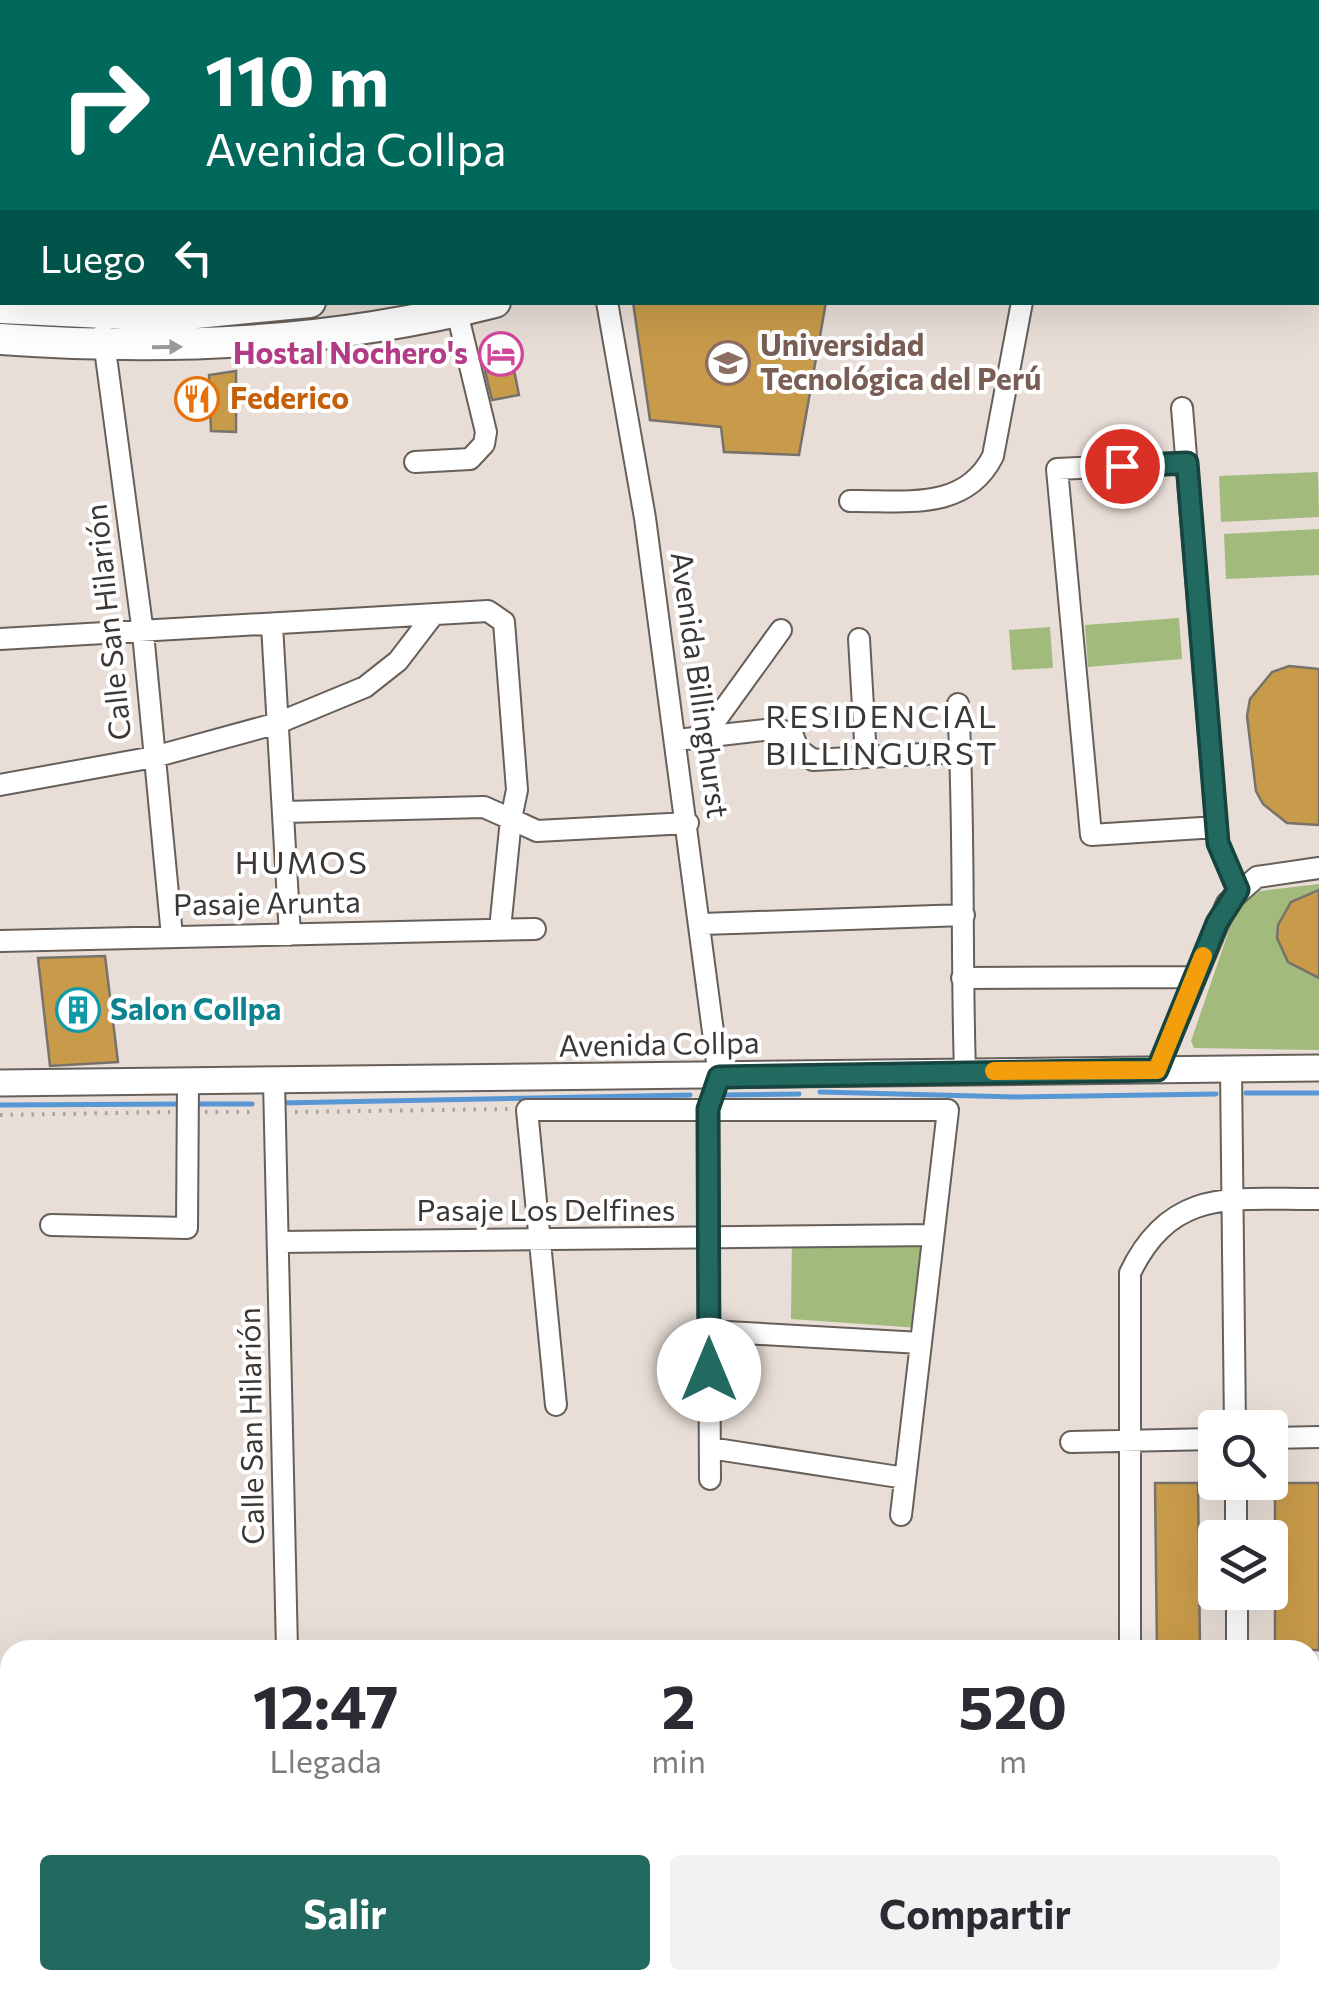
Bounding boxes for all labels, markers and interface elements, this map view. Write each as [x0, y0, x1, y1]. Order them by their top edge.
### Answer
text: 110 m [205, 35, 389, 120]
icon: right [40, 40, 170, 170]
text: Avenida Collpa [205, 120, 507, 175]
icon: left [166, 230, 221, 285]
text: Luego [40, 234, 146, 281]
place label: Universidad Tecnológica del Perú [760, 325, 1041, 396]
hotel icon: Hostal Nochero's [478, 331, 524, 377]
place label: Hostal Nochero's [233, 333, 468, 370]
one-way arrow [152, 339, 184, 355]
school or university icon: Universidad Tecnológica del Perú [705, 340, 751, 386]
restaurant icon: Federico [174, 376, 220, 422]
place label: Federico [230, 378, 349, 415]
pin [1080, 424, 1165, 509]
icon: arrive [1095, 439, 1150, 494]
street label: Calle San Hilarión [76, 502, 137, 742]
street label: Avenida Billinghurst [664, 549, 738, 820]
district label: RESIDENCIAL BILLINGURST [765, 695, 999, 772]
district label: HUMOS [235, 841, 369, 881]
street label: Pasaje Arunta [173, 881, 361, 922]
building icon: Salon Collpa [55, 987, 101, 1033]
place label: Salon Collpa [110, 989, 281, 1026]
street label: Avenida Collpa [558, 1022, 760, 1063]
street label: Pasaje Los Delfines [416, 1190, 676, 1227]
street label: Calle San Hilarión [229, 1307, 270, 1545]
position arrow [657, 1318, 761, 1422]
map controls [1198, 1410, 1288, 1610]
button: search [1198, 1410, 1288, 1500]
button: layers [1198, 1520, 1288, 1610]
text: 12:47 [253, 1668, 399, 1741]
text: 2 [661, 1668, 696, 1741]
text: 520 [959, 1668, 1067, 1741]
text: Llegada [269, 1740, 382, 1780]
text: min [651, 1740, 706, 1780]
text: m [999, 1740, 1027, 1780]
button: Salir [40, 1855, 650, 1970]
button: Compartir [670, 1855, 1280, 1970]

